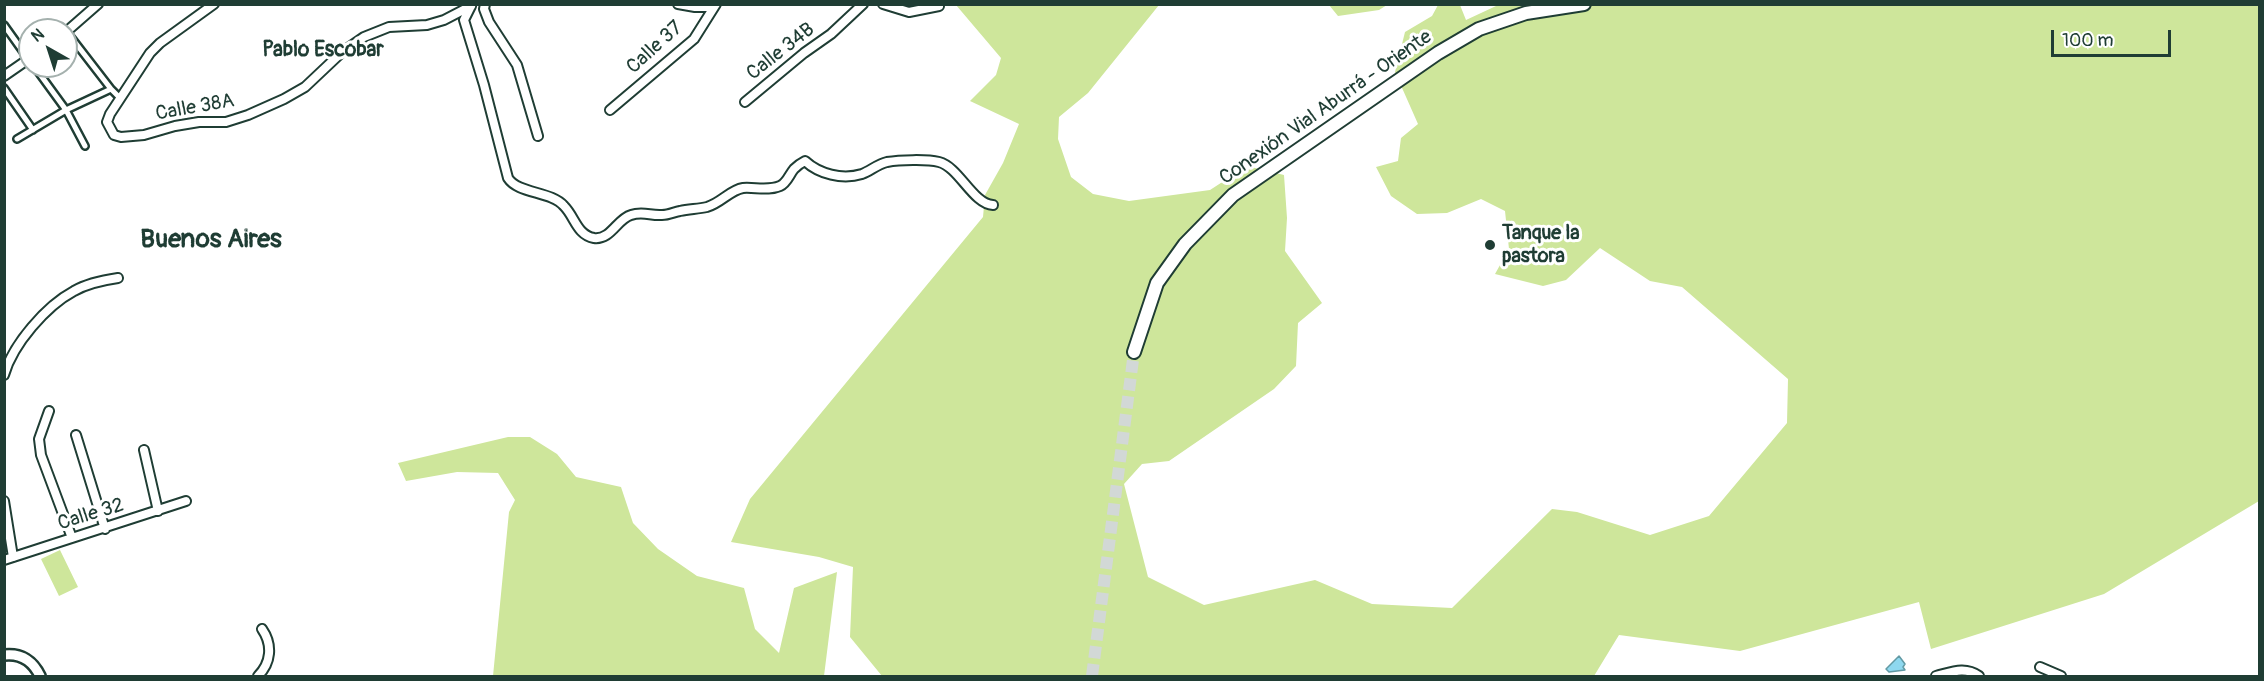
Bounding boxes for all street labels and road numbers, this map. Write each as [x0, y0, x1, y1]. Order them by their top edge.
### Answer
street label: Calle 37 [622, 17, 688, 79]
street label: Calle 34B [742, 18, 820, 86]
street label: Conexión Vial Aburrá - Oriente [1215, 25, 1437, 191]
street label: Calle 38A [154, 89, 236, 127]
street label: Calle 32 [55, 494, 127, 536]

